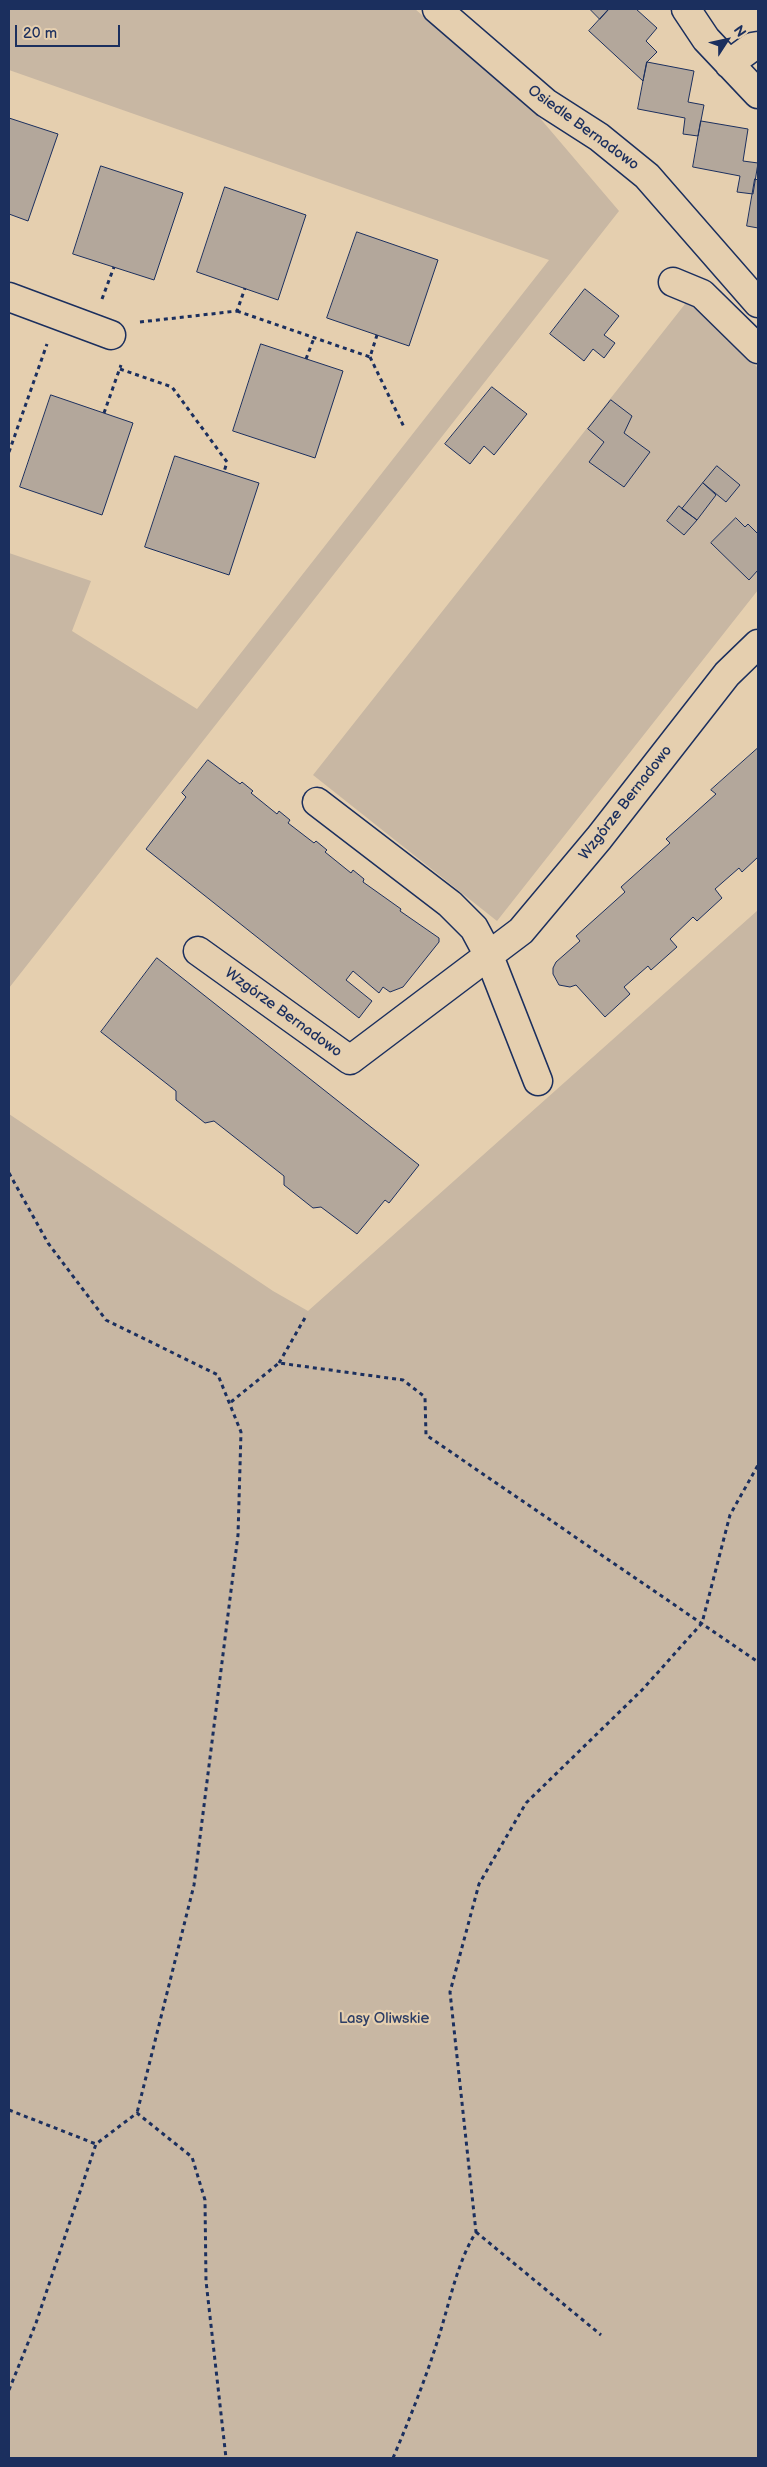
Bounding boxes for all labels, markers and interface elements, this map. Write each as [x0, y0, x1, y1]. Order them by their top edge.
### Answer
scale bar [18, 15, 122, 47]
north arrow [702, 15, 752, 65]
text: N [730, 22, 750, 40]
text: 20 m [23, 24, 57, 43]
street label: Osiedle Bernadowo [524, 82, 642, 174]
street label: Wzgórze Bernadowo [576, 742, 676, 864]
street label: Wzgórze Bernadowo [221, 964, 345, 1062]
park label: Lasy Oliwskie [339, 2010, 429, 2028]

